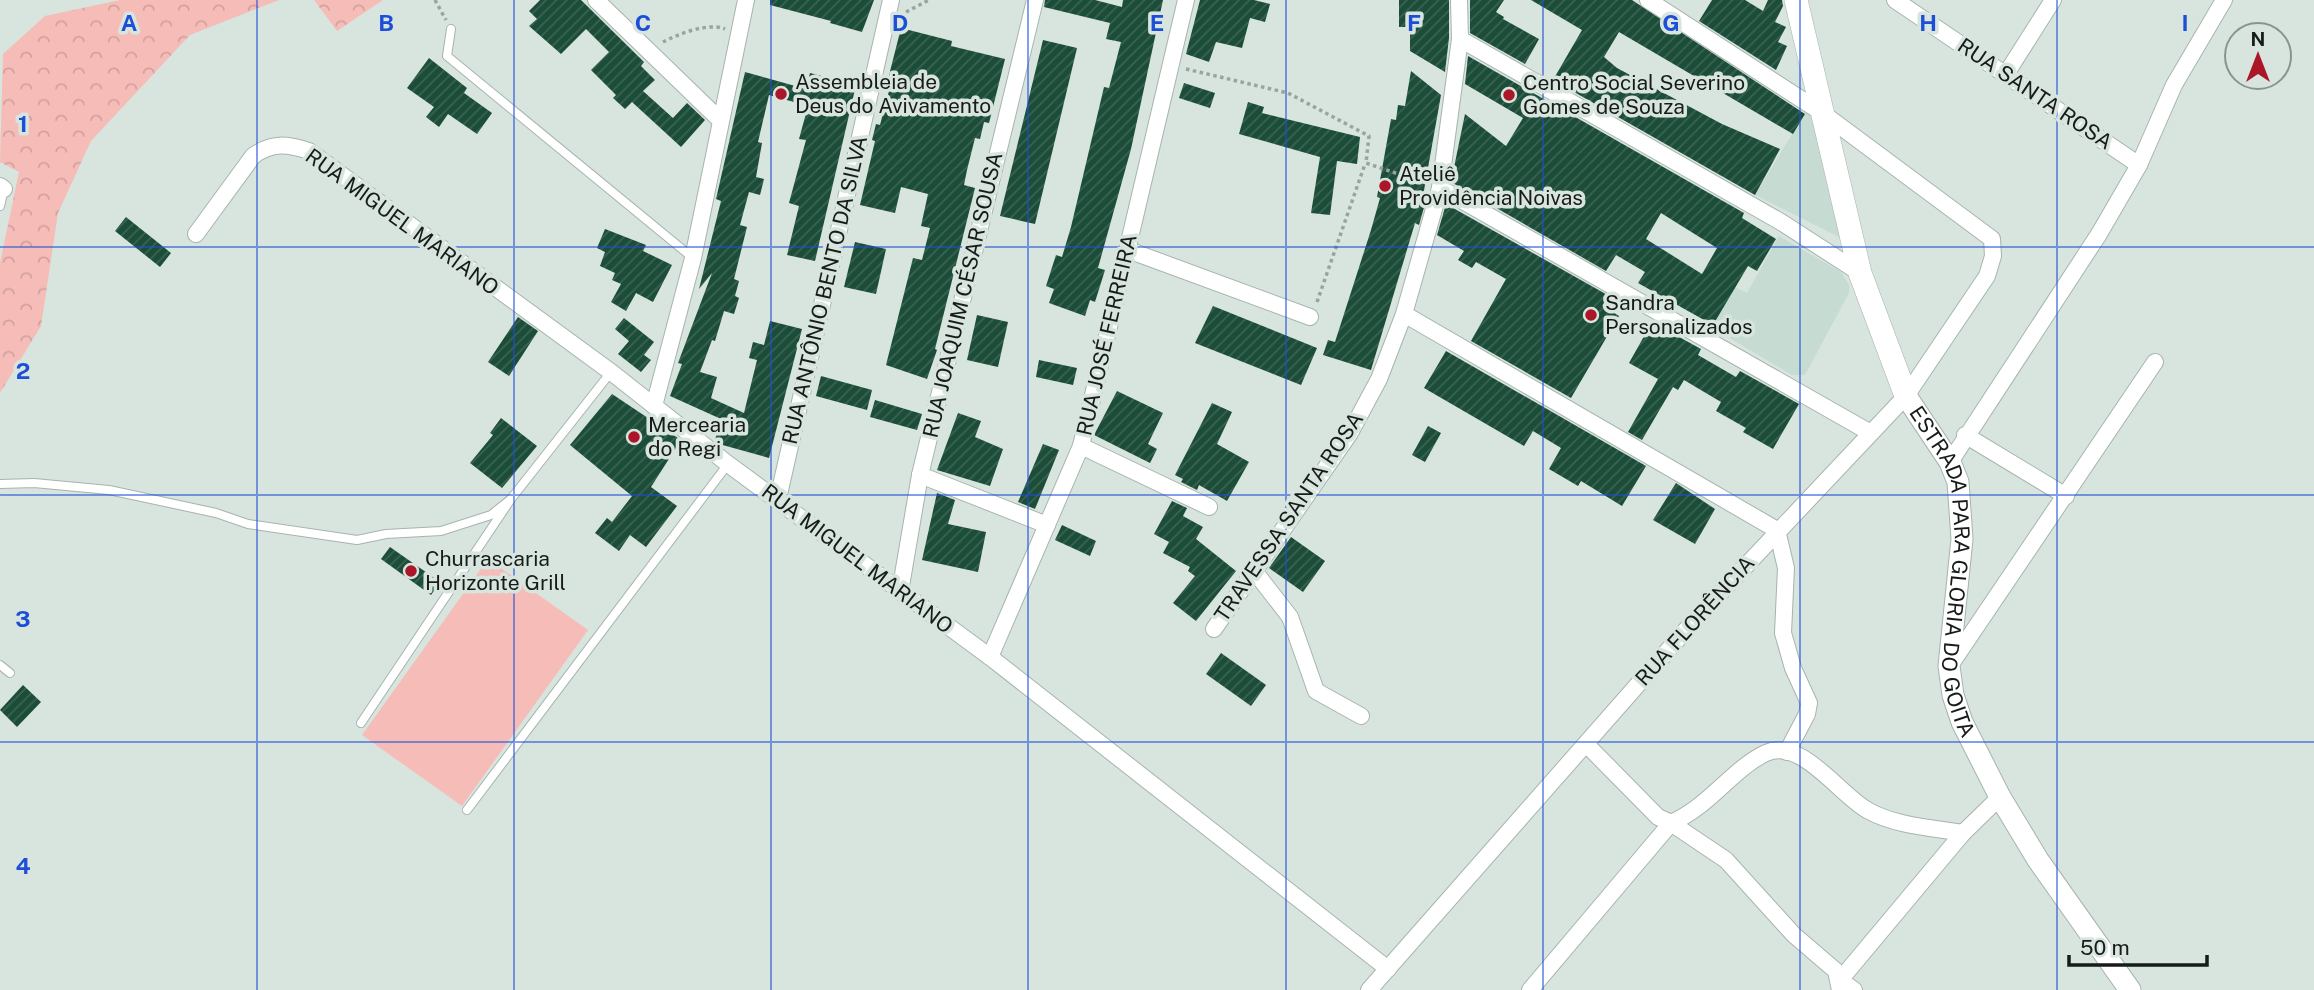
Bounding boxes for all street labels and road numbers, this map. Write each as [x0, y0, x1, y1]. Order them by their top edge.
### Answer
street label: RUA SANTA ROSA [1953, 33, 2117, 155]
street label: RUA ANTÔNIO BENTO DA SILVA [777, 133, 872, 447]
street label: RUA MIGUEL MARIANO [301, 143, 504, 300]
street label: RUA JOAQUIM CÉSAR SOUSA [917, 150, 1008, 440]
street label: RUA JOSÉ FERREIRA [1071, 232, 1142, 438]
street label: ESTRADA PARA GLORIA DO GOITA [1904, 401, 1981, 741]
street label: TRAVESSA SANTA ROSA [1209, 407, 1368, 626]
street label: RUA MIGUEL MARIANO [757, 479, 958, 639]
street label: RUA FLORÊNCIA [1630, 551, 1759, 691]

